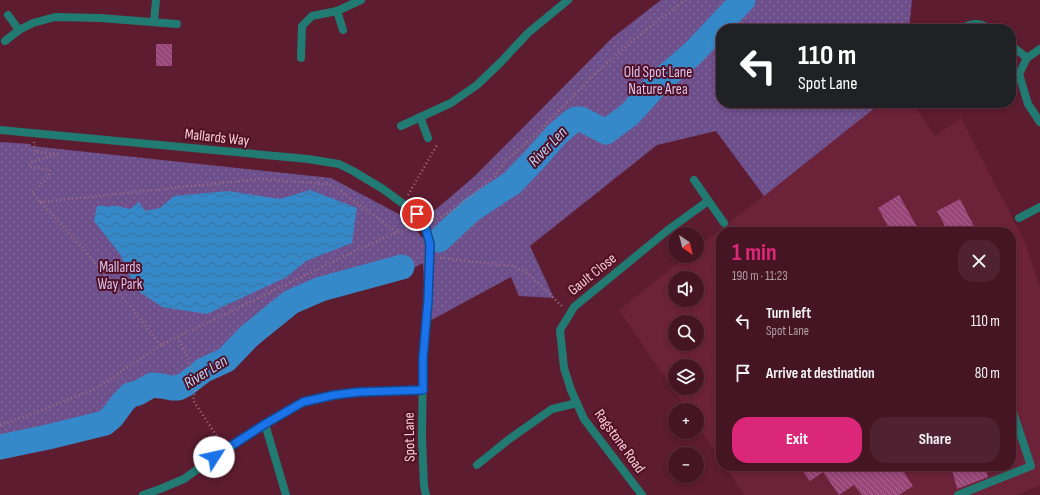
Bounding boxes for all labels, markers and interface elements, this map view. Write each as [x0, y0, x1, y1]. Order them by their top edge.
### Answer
text: 110 m [798, 39, 856, 72]
icon: left [732, 40, 784, 92]
park label: Old Spot Lane Nature Area [624, 63, 692, 99]
text: Spot Lane [798, 73, 858, 94]
water label: River Len [525, 123, 572, 171]
street label: Mallards Way [184, 125, 250, 150]
pin [400, 197, 434, 231]
icon: arrive [406, 203, 428, 225]
north arrow [668, 227, 704, 263]
map controls [668, 227, 704, 483]
text: 1 min [732, 238, 777, 267]
button: close [958, 240, 1000, 282]
street label: Gault Close [564, 249, 620, 300]
park label: Mallards Way Park [97, 258, 143, 294]
text: 190 m · 11:23 [732, 268, 788, 284]
button: sound [668, 271, 704, 307]
text: Turn left [766, 304, 811, 323]
icon: left [732, 310, 754, 332]
text: 110 m [971, 312, 1000, 331]
button: search [668, 315, 704, 351]
text: Spot Lane [766, 323, 809, 339]
water label: River Len [180, 351, 231, 393]
button: layers [668, 359, 704, 395]
icon: arrive [732, 362, 754, 384]
text: Arrive at destination [766, 364, 875, 383]
text: 80 m [975, 364, 1000, 383]
button: + [668, 403, 704, 439]
street label: Ragstone Road [590, 406, 649, 477]
street label: Spot Lane [400, 412, 419, 462]
button: Exit [732, 417, 862, 463]
button: Share [870, 417, 1000, 463]
position arrow [193, 436, 235, 478]
button: − [668, 447, 704, 483]

